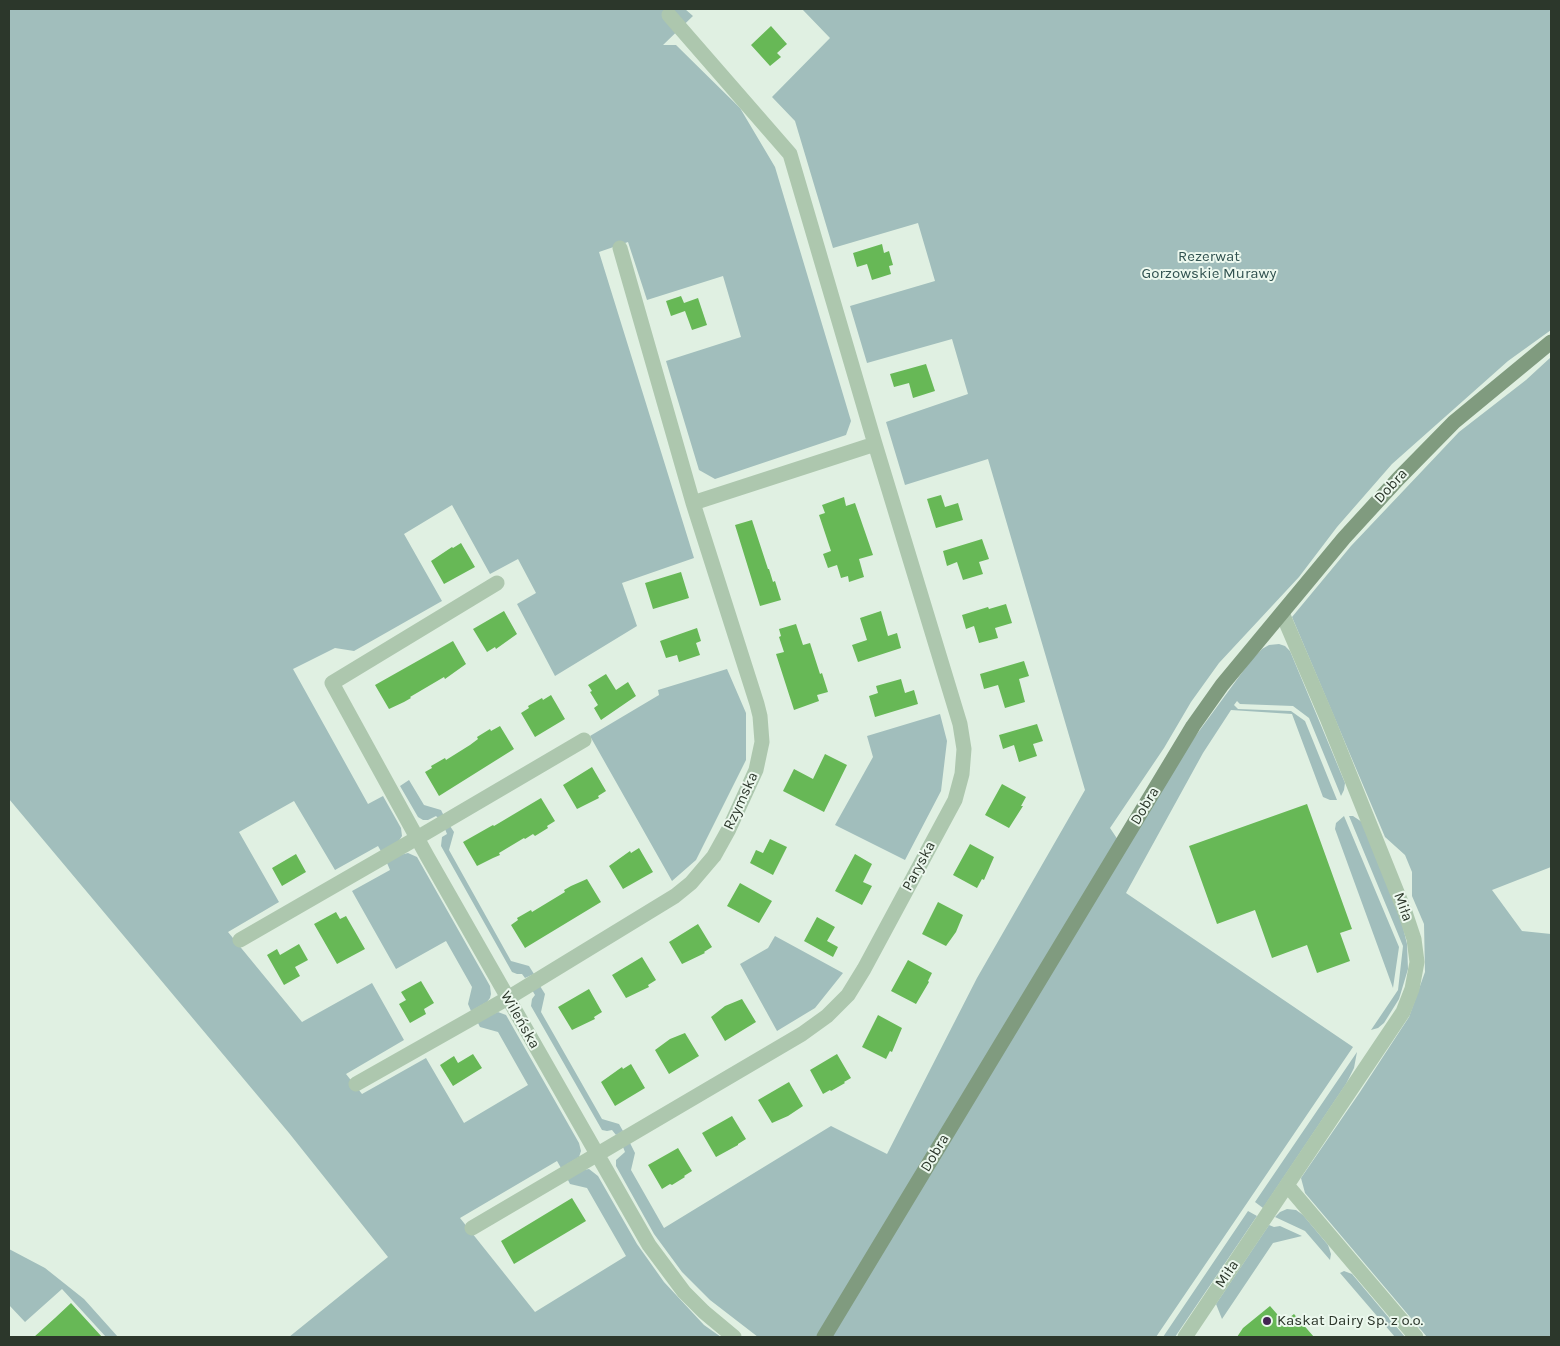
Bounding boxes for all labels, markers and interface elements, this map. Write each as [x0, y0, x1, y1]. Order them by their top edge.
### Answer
park label: Rezerwat Gorzowskie Murawy [1142, 248, 1276, 283]
street label: Dobra [1371, 465, 1411, 507]
street label: Rzymska [720, 769, 762, 833]
street label: Dobra [1127, 784, 1163, 828]
street label: Paryska [898, 838, 940, 894]
street label: Miła [1389, 890, 1417, 924]
street label: Wileńska [496, 988, 544, 1052]
street label: Dobra [917, 1131, 953, 1175]
street label: Miła [1211, 1257, 1243, 1291]
place label: Kaskat Dairy Sp. z o.o. [1277, 1312, 1423, 1330]
marker: Kaskat Dairy Sp. z o.o. [1261, 1315, 1273, 1327]

